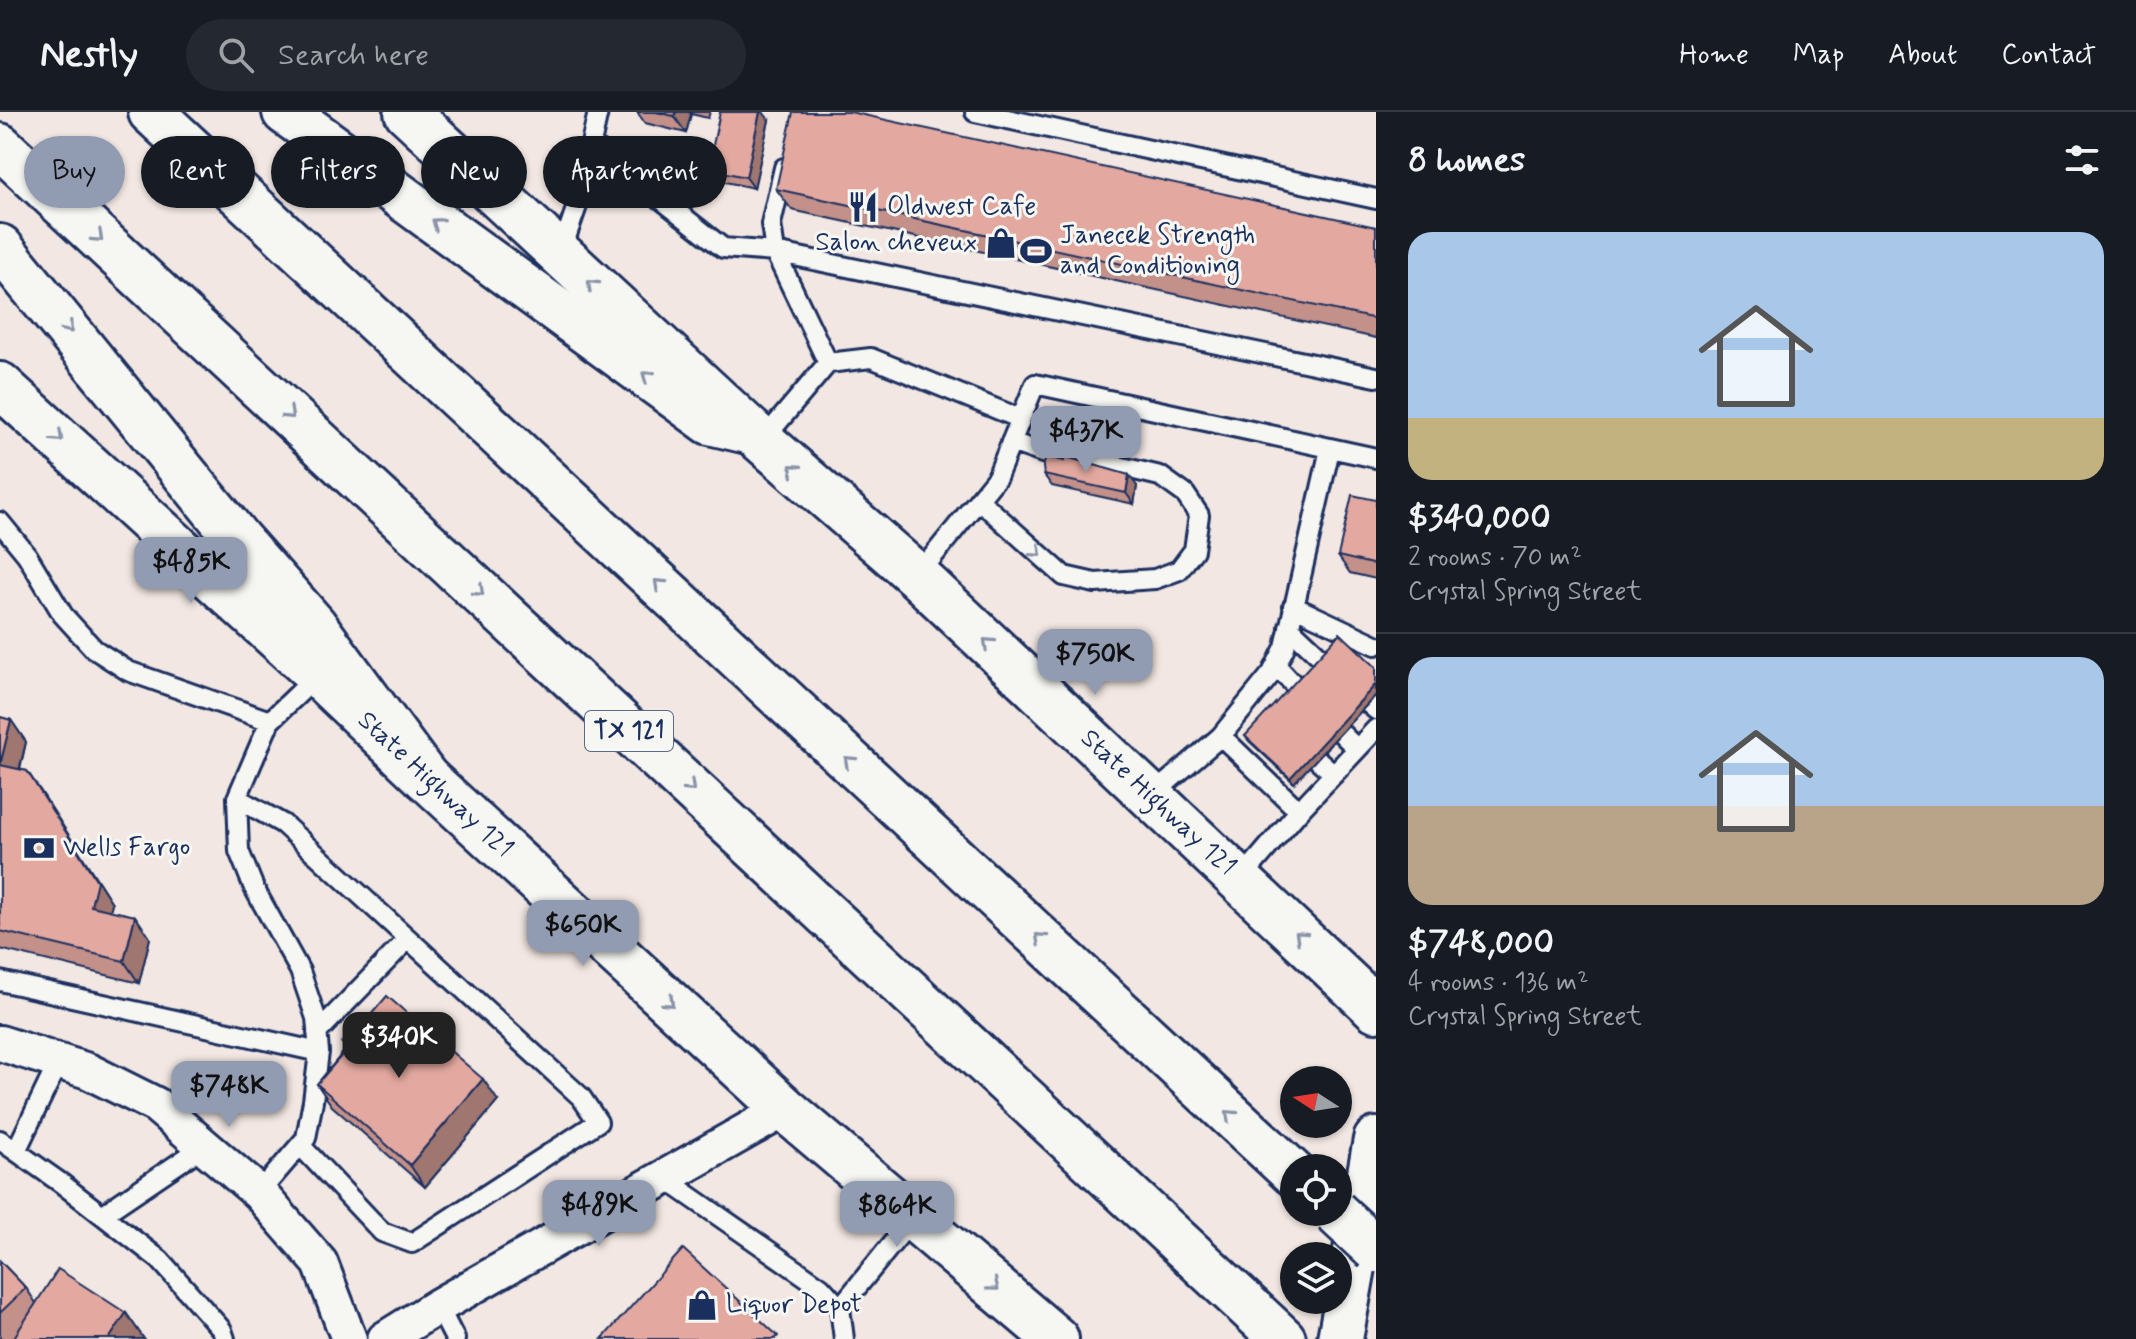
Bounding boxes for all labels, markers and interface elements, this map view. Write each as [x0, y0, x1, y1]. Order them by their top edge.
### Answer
search box [186, 19, 746, 91]
text: Nestly [40, 31, 138, 80]
icon: search [214, 33, 258, 77]
text: Search here [278, 36, 429, 75]
text: Home [1679, 37, 1749, 74]
text: Map [1793, 37, 1844, 74]
text: About [1888, 37, 1957, 74]
text: Contact [2001, 37, 2096, 74]
chip: Buy [24, 136, 125, 208]
chip: Rent [141, 136, 255, 208]
chip: Filters [271, 136, 405, 208]
chip: New [421, 136, 527, 208]
chip: Apartment [543, 136, 727, 208]
text: 8 homes [1408, 138, 1525, 183]
icon: filters [2060, 138, 2104, 182]
restaurant icon: Oldwest Cafe [846, 190, 880, 224]
place label: Oldwest Cafe [887, 190, 1036, 224]
one-way arrow [432, 218, 446, 233]
place label: Janecek Strength and Conditioning [1060, 219, 1255, 285]
place label: Salon cheveux [815, 226, 977, 260]
shop icon: Salon cheveux [984, 226, 1018, 260]
one-way arrow [89, 228, 103, 243]
sports icon: Janecek Strength and Conditioning [1019, 234, 1053, 268]
one-way arrow [587, 279, 601, 294]
icon: home [1684, 284, 1828, 428]
one-way arrow [58, 319, 73, 333]
one-way arrow [642, 372, 656, 386]
one-way arrow [279, 405, 294, 419]
pin: $437K [1030, 406, 1142, 474]
text: $437K [1049, 415, 1123, 449]
one-way arrow [48, 428, 63, 442]
one-way arrow [789, 464, 804, 479]
text: $340,000 [1408, 496, 1551, 541]
pin: $485K [135, 537, 247, 605]
text: 2 rooms · 70 m² [1408, 541, 1582, 575]
one-way arrow [1028, 543, 1042, 557]
text: $485K [152, 546, 230, 580]
text: Crystal Spring Street [1408, 575, 1642, 609]
one-way arrow [654, 578, 668, 593]
one-way arrow [470, 582, 484, 597]
pin: $750K [1039, 629, 1151, 697]
one-way arrow [983, 637, 997, 652]
text: $750K [1056, 638, 1134, 672]
street label: State Highway 121 [348, 704, 520, 868]
icon: home [1684, 709, 1828, 853]
road number: TX 121 [585, 711, 673, 751]
street label: State Highway 121 [1071, 722, 1243, 886]
one-way arrow [844, 756, 859, 770]
one-way arrow [681, 778, 695, 793]
bank icon: Wells Fargo [22, 831, 56, 865]
place label: Wells Fargo [63, 831, 190, 865]
pin: $650K [527, 900, 639, 968]
text: $650K [545, 909, 621, 943]
text: $748,000 [1408, 921, 1554, 966]
one-way arrow [1294, 931, 1309, 945]
one-way arrow [1034, 933, 1049, 947]
text: 4 rooms · 136 m² [1408, 966, 1588, 1000]
one-way arrow [660, 992, 674, 1007]
text: Crystal Spring Street [1408, 1000, 1642, 1034]
pin: $340K [343, 1012, 455, 1080]
text: $340K [361, 1021, 437, 1055]
pin: $748K [173, 1061, 285, 1129]
north arrow [1280, 1066, 1352, 1138]
map controls [1280, 1066, 1352, 1314]
text: $748K [189, 1070, 269, 1104]
one-way arrow [1225, 1109, 1239, 1124]
button: locate [1280, 1154, 1352, 1226]
pin: $489K [543, 1180, 655, 1248]
pin: $864K [841, 1181, 953, 1249]
text: $489K [561, 1189, 637, 1223]
text: $864K [858, 1190, 936, 1224]
button: layers [1280, 1242, 1352, 1314]
one-way arrow [984, 1276, 999, 1291]
shop icon: Liquor Depot [685, 1288, 719, 1322]
place label: Liquor Depot [726, 1288, 862, 1322]

